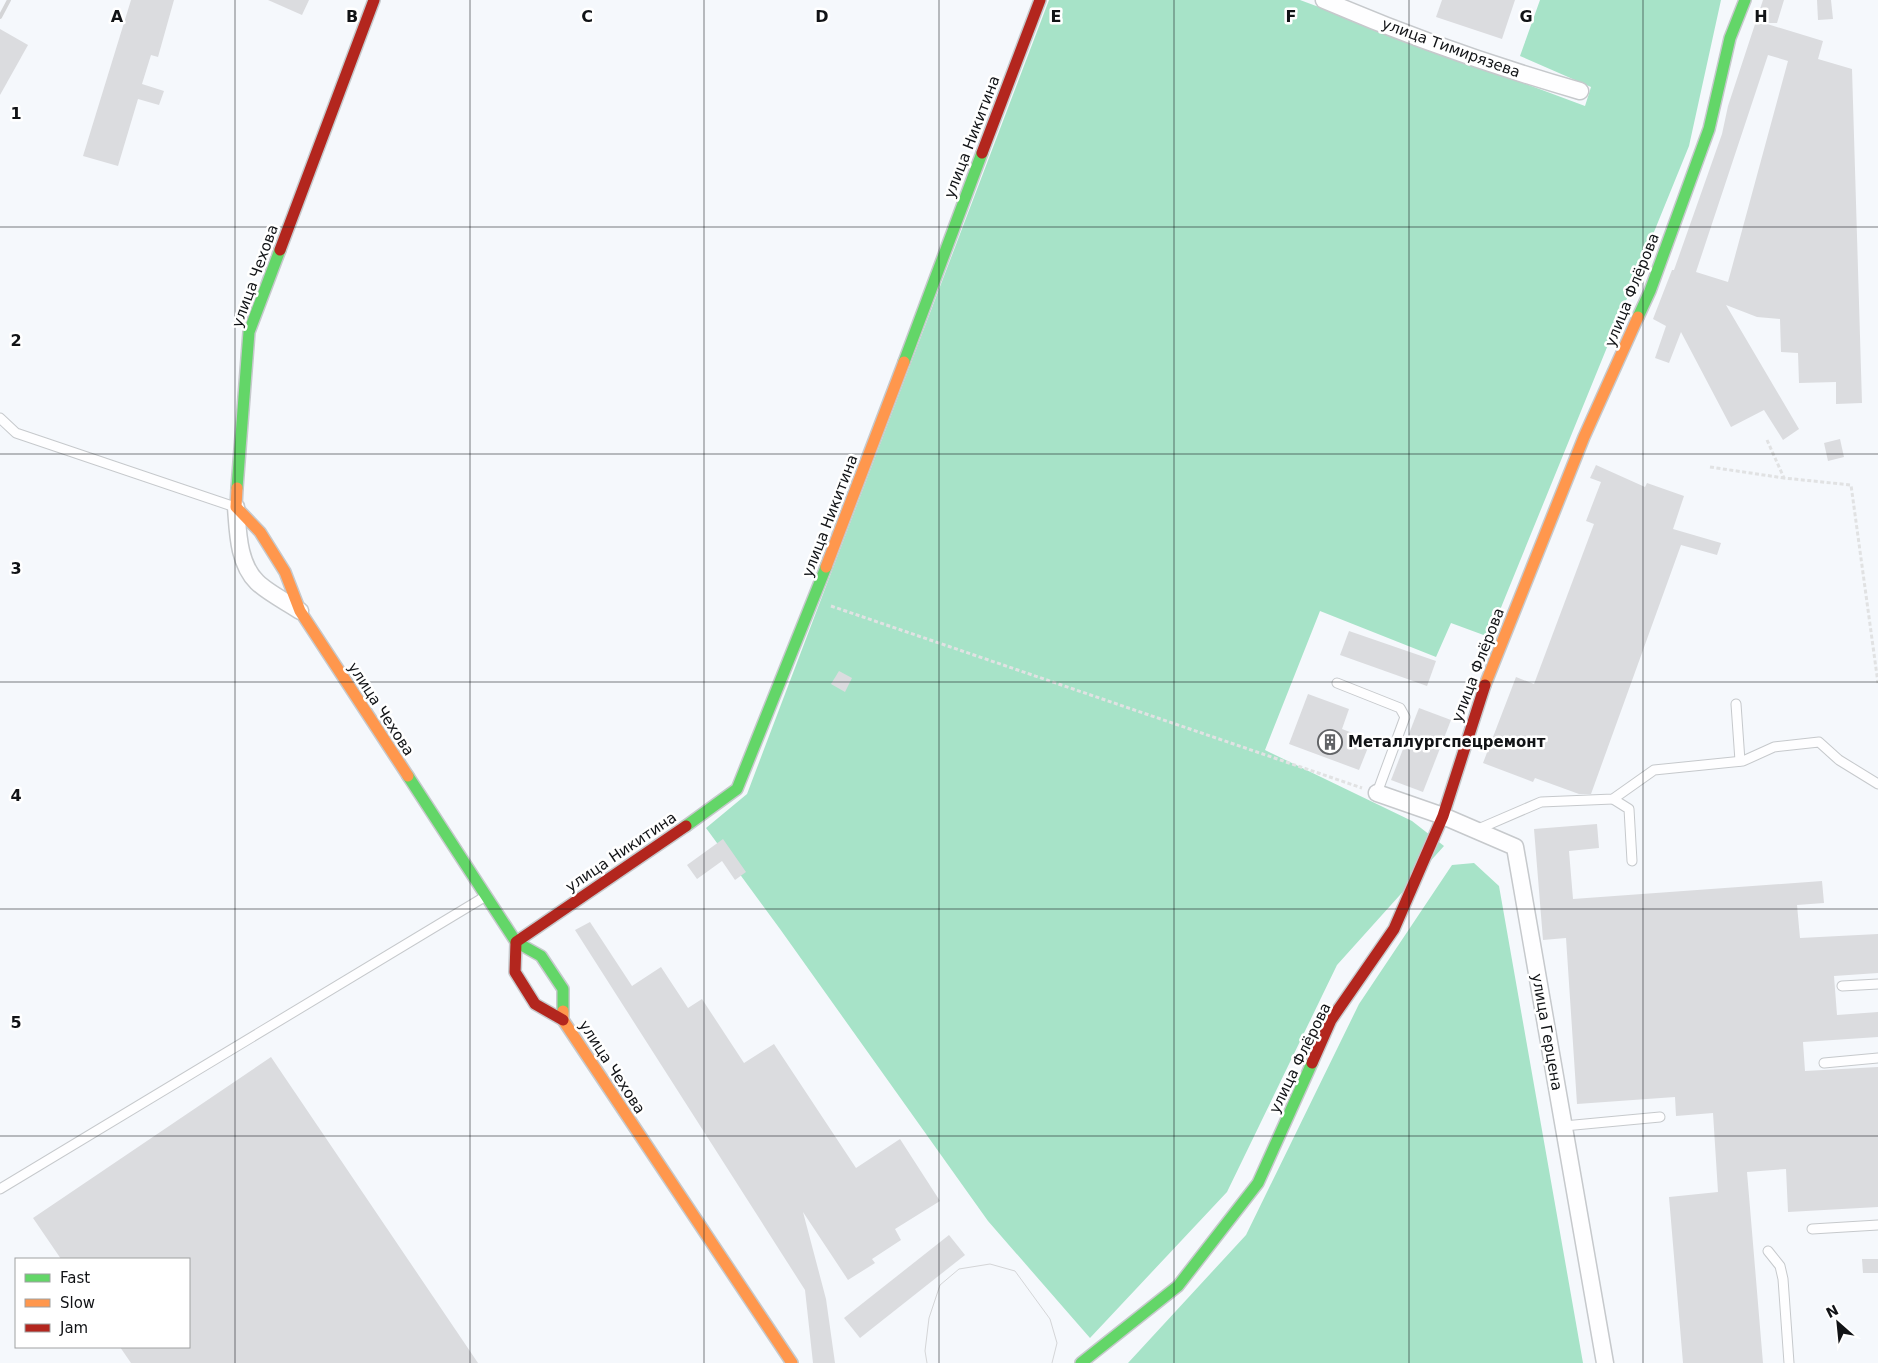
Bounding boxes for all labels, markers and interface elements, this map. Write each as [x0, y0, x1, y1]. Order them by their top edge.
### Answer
text: A [111, 7, 124, 26]
text: B [346, 7, 358, 26]
text: C [581, 7, 593, 26]
text: D [815, 7, 829, 26]
text: E [1051, 7, 1061, 26]
text: F [1286, 7, 1296, 26]
text: G [1519, 7, 1533, 26]
text: H [1754, 7, 1768, 26]
street label: улица Тимирязева [1379, 15, 1523, 81]
street label: улица Никитина [940, 73, 1004, 201]
text: 1 [10, 104, 22, 123]
street label: улица Чехова [228, 222, 282, 330]
street label: улица Флёрова [1601, 231, 1663, 349]
text: 2 [10, 331, 22, 350]
street label: улица Никитина [798, 452, 862, 580]
text: 3 [10, 559, 22, 578]
street label: улица Флёрова [1448, 605, 1508, 725]
street label: улица Чехова [344, 659, 418, 759]
building icon: Металлургспецремонт [1317, 729, 1343, 755]
place label: Металлургспецремонт [1348, 733, 1546, 751]
text: 4 [10, 786, 22, 805]
street label: улица Никитина [562, 808, 680, 896]
street label: улица Герцена [1528, 972, 1566, 1092]
street label: улица Флёрова [1265, 1000, 1335, 1116]
text: 5 [10, 1013, 22, 1032]
street label: улица Чехова [575, 1017, 649, 1117]
legend [15, 1258, 190, 1348]
text: Fast [60, 1269, 90, 1287]
text: Slow [60, 1294, 95, 1312]
north arrow [1813, 1298, 1863, 1348]
text: N [1823, 1302, 1841, 1321]
text: Jam [59, 1319, 88, 1337]

